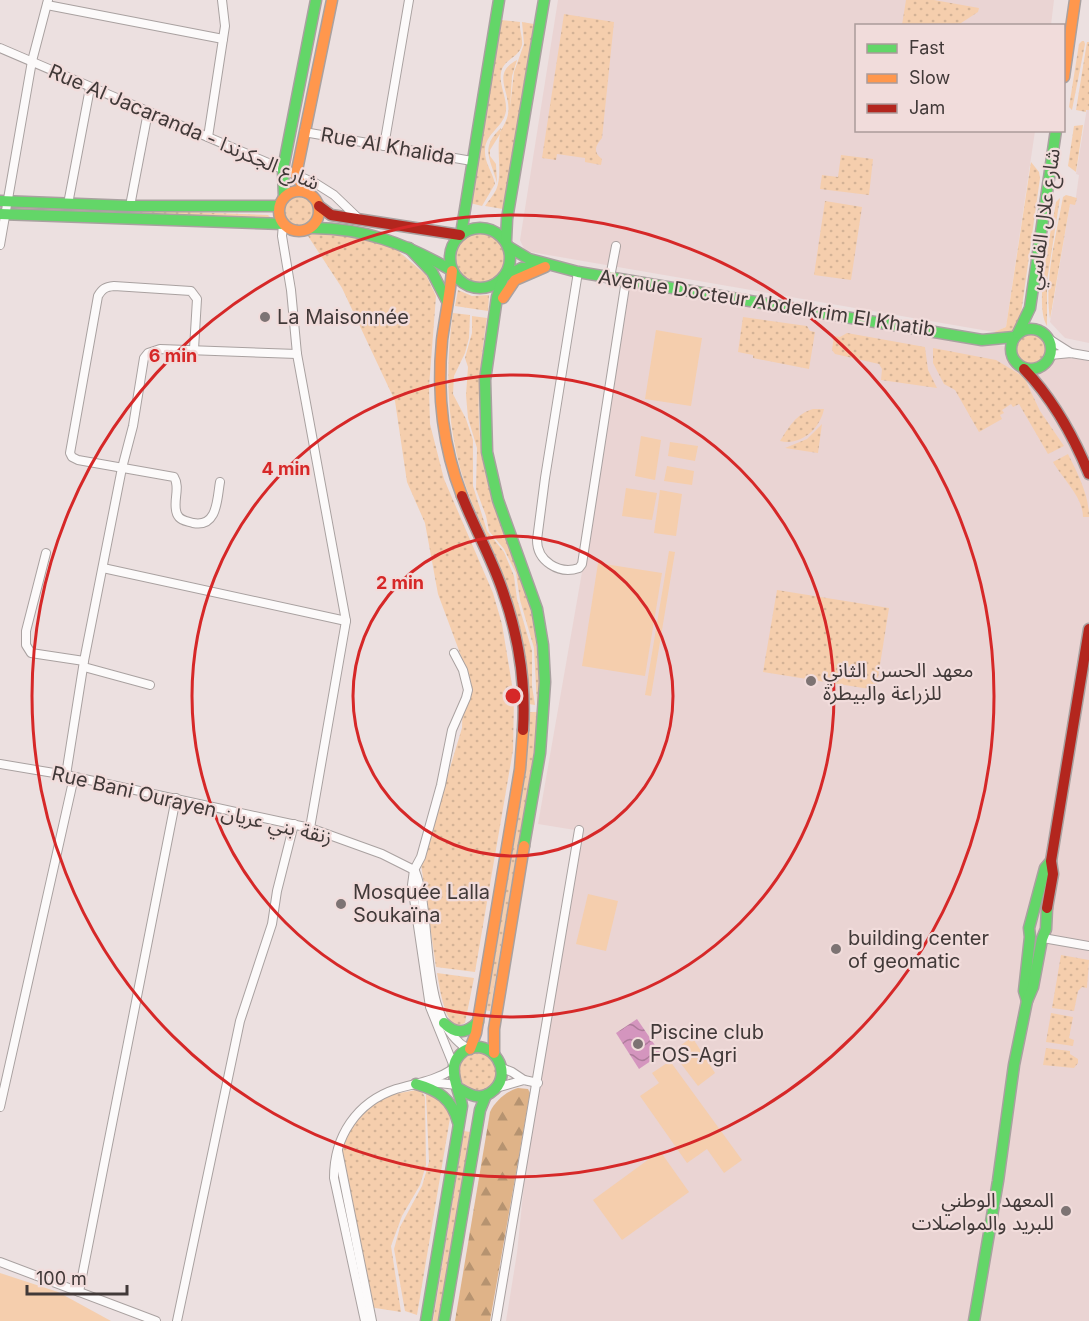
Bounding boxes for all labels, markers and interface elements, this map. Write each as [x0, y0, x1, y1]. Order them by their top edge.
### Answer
legend [855, 24, 1065, 132]
text: Fast [909, 37, 945, 58]
street label: Rue Al Jacaranda - شارع الجكرندا [44, 59, 323, 198]
text: Slow [909, 67, 950, 88]
text: Jam [909, 97, 945, 118]
street label: Rue Al Khalida [319, 122, 457, 170]
street label: شارع علال الفاسي [1021, 147, 1068, 292]
street label: Avenue Docteur Abdelkrim El Khatib [597, 264, 937, 342]
place label: La Maisonnée [277, 305, 409, 329]
marker: La Maisonnée [258, 310, 272, 324]
text: 6 min [149, 345, 197, 366]
text: 4 min [262, 458, 310, 479]
text: 2 min [376, 572, 424, 593]
place label: معهد الحسن الثاني للزراعة والبيطرة [823, 658, 974, 705]
marker: معهد الحسن الثاني للزراعة والبيطرة [804, 674, 818, 688]
centre of rings [503, 686, 523, 706]
street label: Rue Bani Ourayen زنقة بني عريان [49, 761, 335, 853]
place label: Mosquée Lalla Soukaïna [353, 880, 490, 927]
marker: Mosquée Lalla Soukaïna [334, 897, 348, 911]
place label: building center of geomatic [848, 926, 989, 973]
marker: building center of geomatic [829, 942, 843, 956]
place label: Piscine club FOS-Agri [650, 1020, 764, 1067]
marker: Piscine club FOS-Agri [631, 1037, 645, 1051]
place label: المعهد الوطني للبريد والمواصلات [912, 1188, 1054, 1235]
marker: المعهد الوطني للبريد والمواصلات [1059, 1204, 1073, 1218]
scale bar [27, 1258, 128, 1296]
text: 100 m [36, 1268, 87, 1289]

